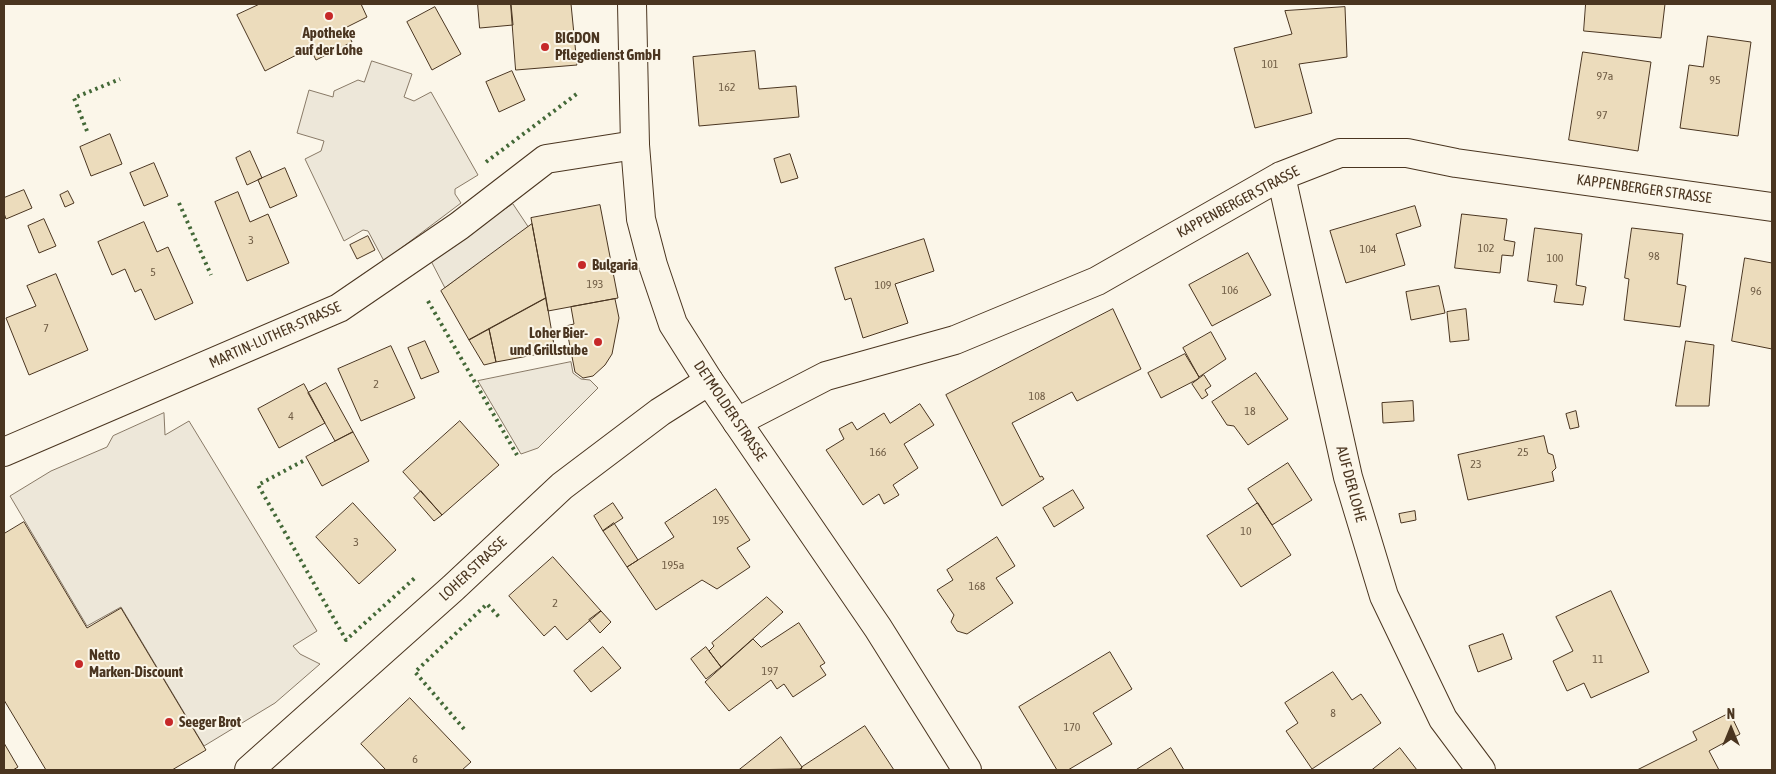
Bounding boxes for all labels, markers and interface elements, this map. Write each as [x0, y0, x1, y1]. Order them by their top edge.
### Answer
marker: Apotheke auf der Lohe [323, 10, 335, 22]
place label: Apotheke auf der Lohe [295, 24, 363, 59]
place label: BIGDON Pflegedienst GmbH [555, 29, 661, 64]
marker: BIGDON Pflegedienst GmbH [539, 41, 551, 53]
house number: 101 [1262, 57, 1278, 71]
house number: 97a [1597, 69, 1613, 83]
house number: 95 [1709, 73, 1721, 87]
house number: 162 [719, 80, 735, 94]
house number: 97 [1596, 108, 1608, 122]
street label: KAPPENBERGER STRASSE [1174, 162, 1302, 242]
street label: KAPPENBERGER STRASSE [1575, 171, 1713, 207]
house number: 3 [248, 233, 254, 247]
house number: 102 [1478, 241, 1494, 255]
house number: 104 [1360, 242, 1376, 256]
house number: 98 [1648, 249, 1660, 263]
house number: 100 [1547, 251, 1563, 265]
place label: Bulgaria [592, 256, 638, 274]
marker: Bulgaria [576, 259, 588, 271]
house number: 5 [150, 265, 156, 279]
house number: 193 [587, 277, 603, 291]
house number: 109 [875, 278, 891, 292]
house number: 106 [1222, 283, 1238, 297]
house number: 96 [1750, 284, 1762, 298]
street label: MARTIN-LUTHER-STRASSE [206, 298, 344, 372]
house number: 7 [43, 321, 49, 335]
place label: Loher Bier- und Grillstube [510, 324, 588, 359]
marker: Loher Bier- und Grillstube [592, 336, 604, 348]
street label: DETMOLDER STRASSE [690, 357, 770, 465]
house number: 2 [373, 377, 379, 391]
house number: 108 [1029, 389, 1045, 403]
house number: 18 [1244, 404, 1256, 418]
house number: 4 [288, 409, 294, 423]
street label: AUF DER LOHE [1332, 444, 1370, 524]
house number: 166 [870, 445, 886, 459]
house number: 25 [1517, 445, 1529, 459]
house number: 23 [1470, 457, 1482, 471]
house number: 195 [713, 513, 729, 527]
house number: 10 [1240, 524, 1252, 538]
street label: LOHER STRASSE [436, 533, 510, 605]
house number: 3 [353, 535, 359, 549]
house number: 195a [662, 558, 684, 572]
house number: 168 [969, 579, 985, 593]
house number: 2 [552, 596, 558, 610]
place label: Netto Marken-Discount [89, 646, 183, 681]
house number: 11 [1592, 652, 1604, 666]
marker: Netto Marken-Discount [73, 658, 85, 670]
house number: 197 [762, 664, 778, 678]
north arrow [1706, 704, 1756, 754]
house number: 8 [1330, 706, 1336, 720]
text: N [1727, 706, 1735, 722]
place label: Seeger Brot [179, 713, 241, 731]
marker: Seeger Brot [163, 716, 175, 728]
house number: 170 [1064, 720, 1080, 734]
house number: 6 [412, 752, 418, 766]

